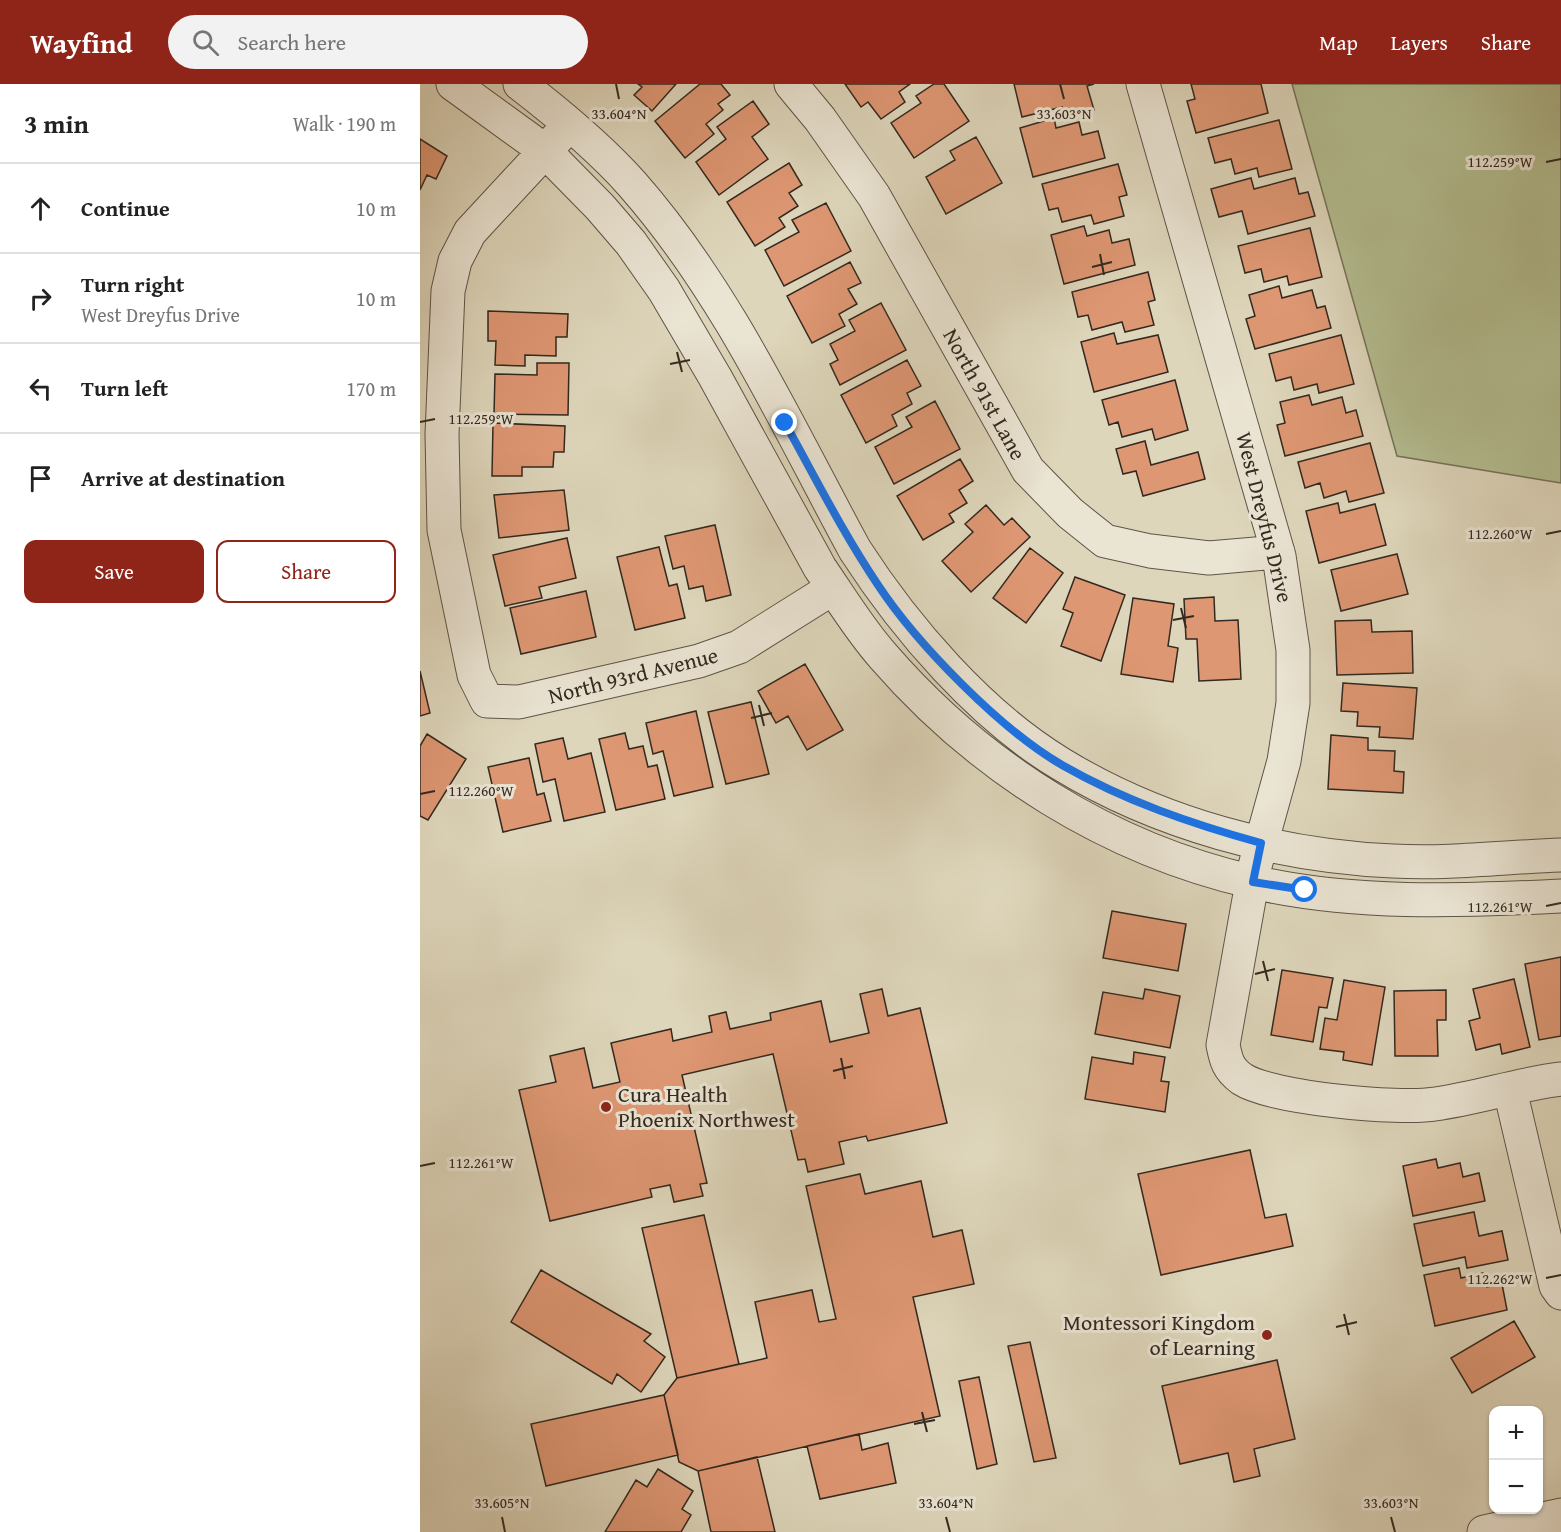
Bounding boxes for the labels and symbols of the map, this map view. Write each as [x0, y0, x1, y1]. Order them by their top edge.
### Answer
text: 33.604°N [592, 103, 647, 124]
text: 33.603°N [1037, 103, 1092, 124]
text: 112.259°W [1467, 151, 1533, 172]
street label: North 91st Lane [936, 322, 1034, 466]
text: 112.259°W [448, 408, 514, 429]
route end [771, 409, 797, 435]
street label: West Dreyfus Drive [1228, 428, 1302, 606]
text: 112.260°W [1467, 523, 1533, 544]
street label: North 93rd Avenue [545, 638, 721, 712]
text: 112.260°W [448, 780, 514, 801]
route start [1291, 876, 1317, 902]
text: 112.261°W [1467, 896, 1533, 917]
place label: Cura Health Phoenix Northwest [618, 1078, 795, 1135]
marker: Cura Health Phoenix Northwest [599, 1100, 613, 1114]
text: 112.261°W [448, 1152, 514, 1173]
text: 112.262°W [1467, 1268, 1533, 1289]
place label: Montessori Kingdom of Learning [1063, 1306, 1255, 1363]
marker: Montessori Kingdom of Learning [1260, 1328, 1274, 1342]
text: 33.605°N [475, 1492, 530, 1513]
text: 33.604°N [919, 1492, 974, 1513]
text: 33.603°N [1364, 1492, 1419, 1513]

